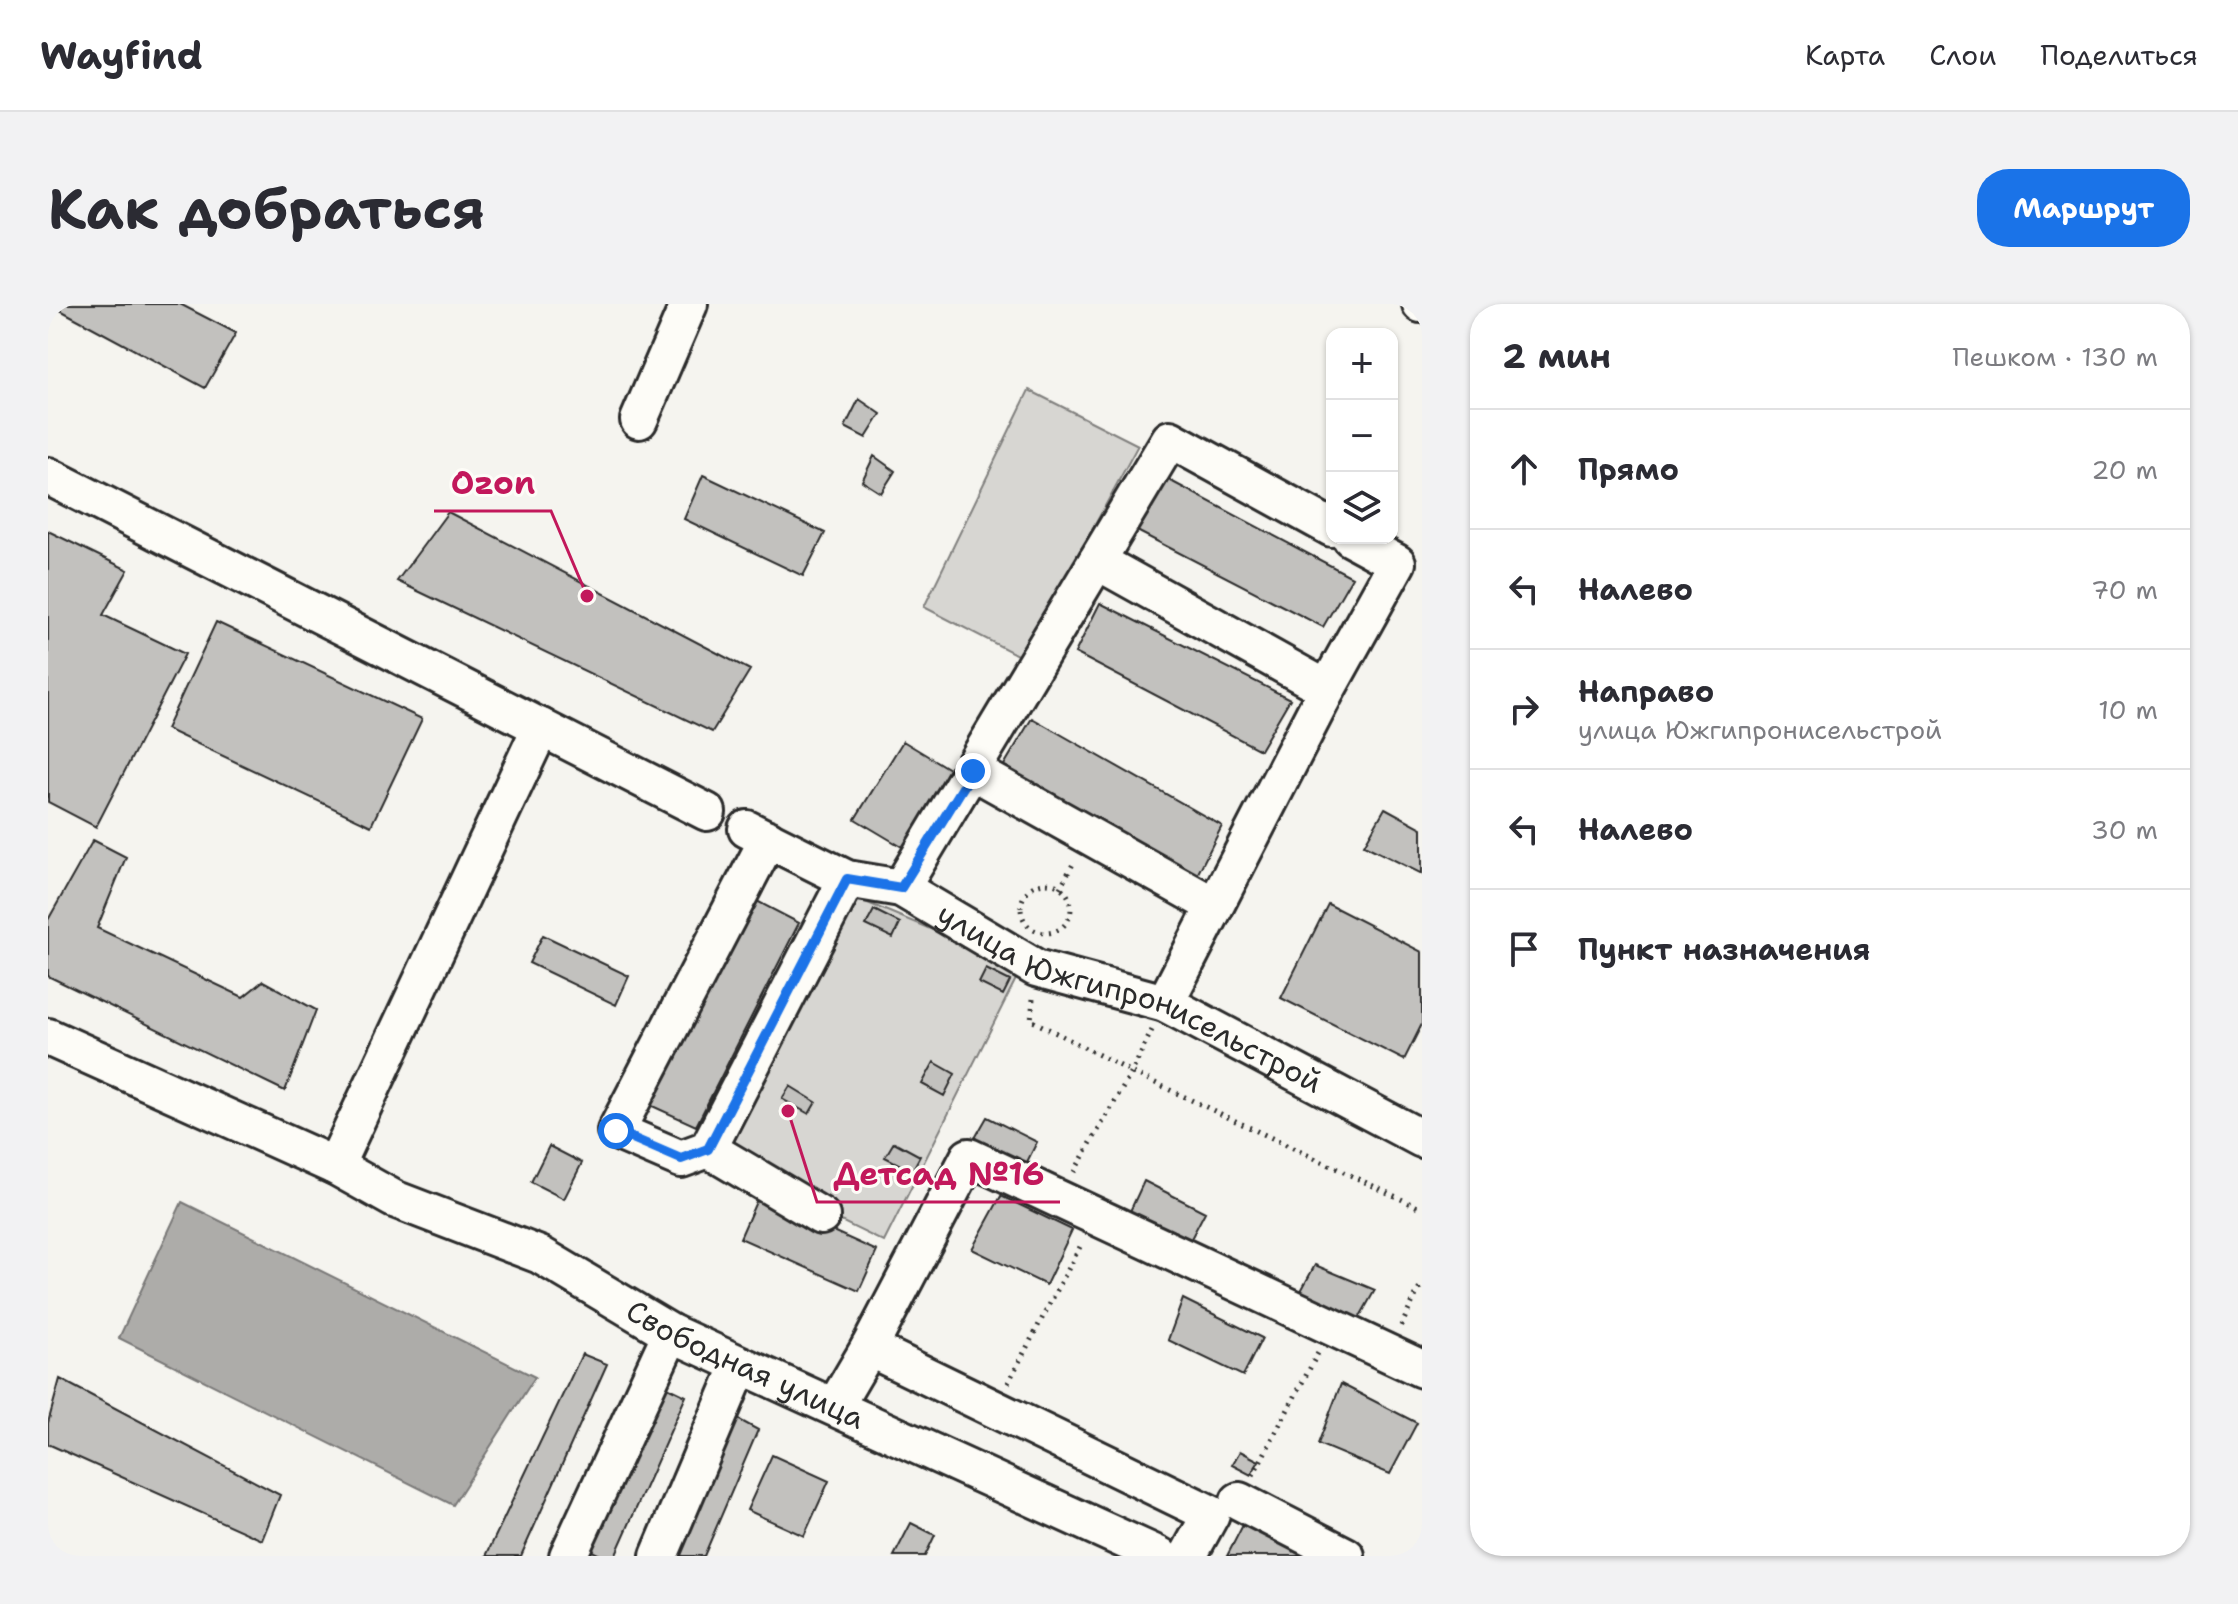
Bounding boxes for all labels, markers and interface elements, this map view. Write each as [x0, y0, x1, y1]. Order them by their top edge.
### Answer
text: Wayfind [40, 30, 203, 81]
text: Карта [1805, 36, 1885, 74]
text: Слои [1929, 36, 1996, 74]
text: Поделиться [2040, 36, 2198, 74]
button: Маршрут [1977, 169, 2190, 247]
text: Как добраться [48, 171, 485, 246]
map controls [1326, 328, 1398, 544]
button: + [1326, 328, 1398, 400]
text: 2 мин [1502, 333, 1611, 379]
text: Пешком · 130 m [1952, 339, 2158, 374]
button: − [1326, 400, 1398, 472]
icon: ahead [1502, 447, 1546, 491]
text: Прямо [1578, 449, 1679, 490]
text: 20 m [2091, 452, 2158, 487]
callout: Ozon [434, 455, 551, 511]
text: Ozon [451, 461, 535, 504]
button: layers [1326, 472, 1398, 544]
icon: left [1502, 567, 1546, 611]
text: Налево [1578, 569, 1693, 610]
text: 70 m [2091, 572, 2158, 607]
text: Направо [1578, 671, 1714, 712]
icon: right [1502, 687, 1546, 731]
text: 10 m [2098, 692, 2158, 727]
text: улица Южгипронисельстрой [1578, 712, 1942, 747]
route end [955, 753, 991, 789]
icon: left [1502, 807, 1546, 851]
text: Налево [1578, 809, 1693, 850]
text: 30 m [2091, 812, 2158, 847]
street label: улица Южгипронисельстрой [930, 893, 1330, 1103]
icon: arrive [1502, 927, 1546, 971]
text: Пункт назначения [1578, 929, 1870, 970]
route start [598, 1113, 634, 1149]
callout: Детсад №16 [817, 1146, 1060, 1202]
text: Детсад №16 [834, 1152, 1044, 1195]
street label: Свободная улица [619, 1290, 872, 1439]

